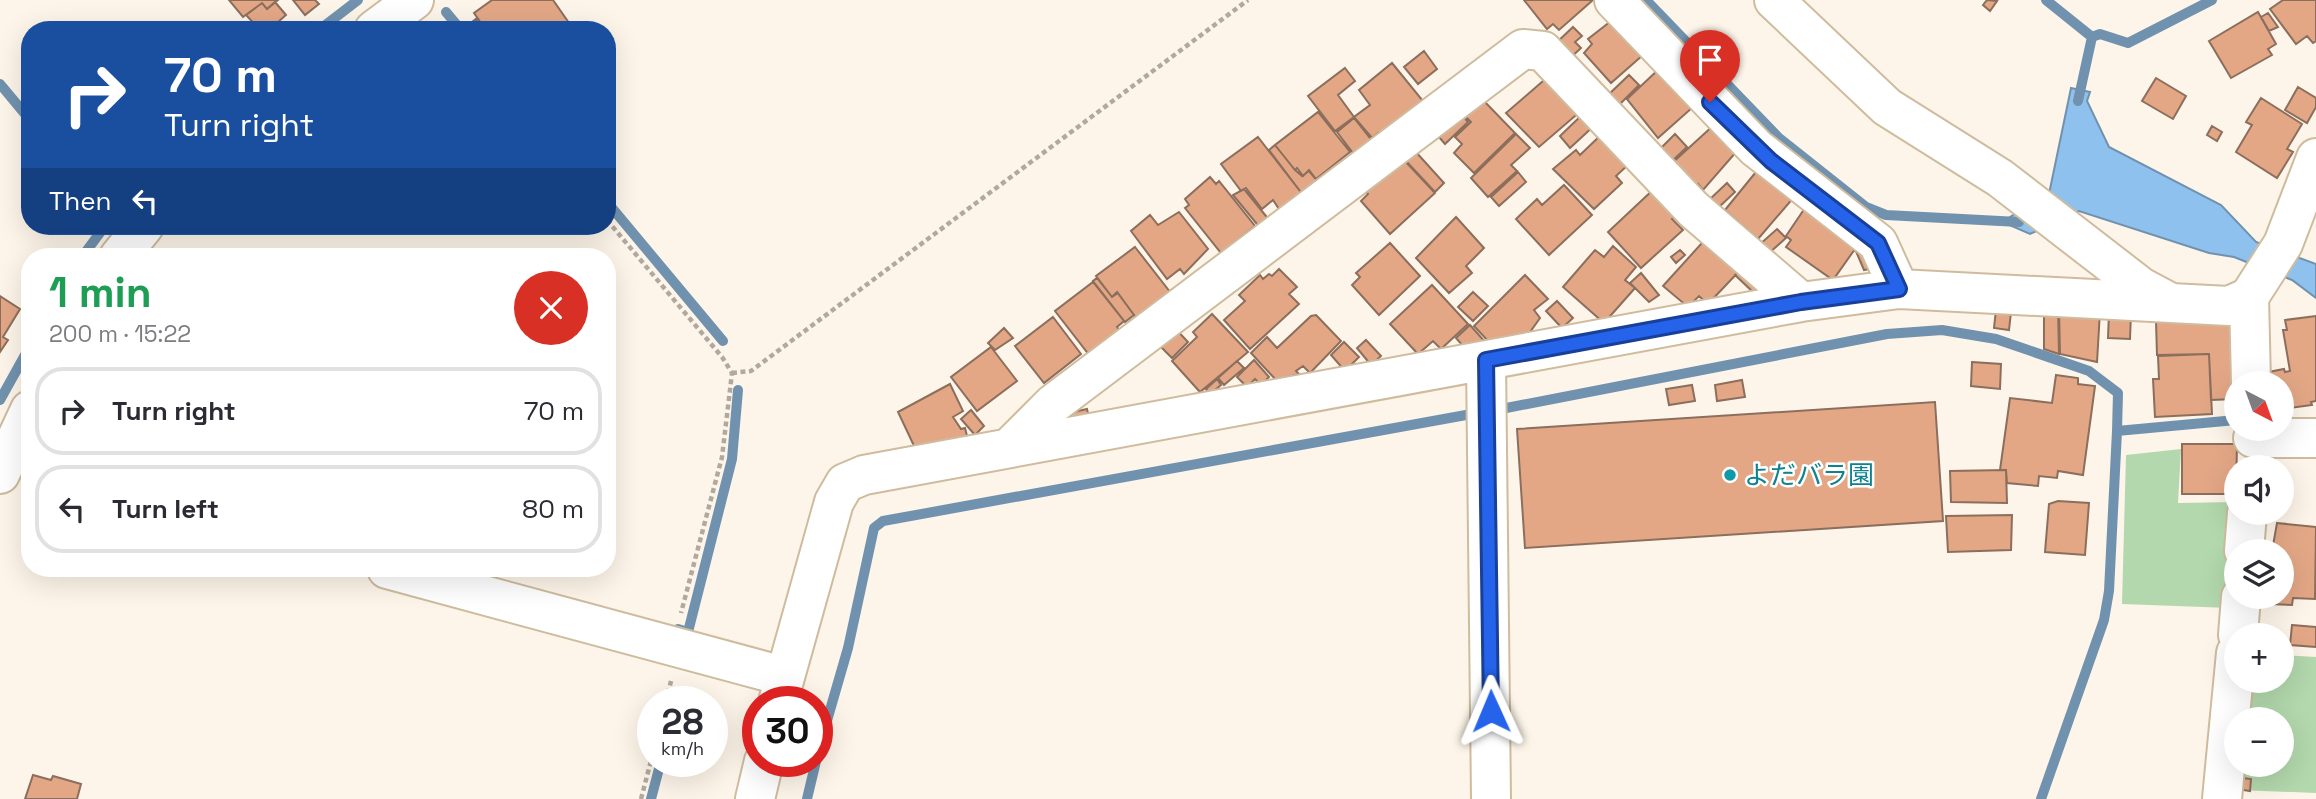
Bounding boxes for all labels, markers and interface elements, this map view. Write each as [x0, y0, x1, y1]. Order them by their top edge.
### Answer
pin [1680, 30, 1740, 102]
icon: arrive [1691, 41, 1729, 79]
text: 70 m [164, 44, 277, 106]
icon: right [49, 49, 140, 140]
text: Turn right [164, 105, 314, 145]
icon: left [126, 182, 164, 220]
text: Then [49, 184, 112, 218]
text: 1 min [49, 266, 152, 319]
button: close [514, 271, 588, 345]
text: 200 m · 15:22 [49, 319, 191, 349]
north arrow [2224, 371, 2294, 441]
map controls [2224, 371, 2294, 777]
icon: right [53, 392, 91, 430]
text: Turn right [112, 394, 236, 428]
text: 70 m [524, 394, 584, 428]
button: sound [2224, 455, 2294, 525]
place label: よだバラ園 [1744, 458, 1874, 492]
marker: よだバラ園 [1722, 467, 1738, 483]
icon: left [53, 490, 91, 528]
text: Turn left [112, 492, 219, 526]
text: 80 m [522, 492, 584, 526]
button: layers [2224, 539, 2294, 609]
button: + [2224, 623, 2294, 693]
position arrow [1454, 674, 1528, 748]
speed limit sign: 30 [742, 686, 833, 777]
text: 28 [662, 700, 703, 744]
button: − [2224, 707, 2294, 777]
text: km/h [661, 737, 704, 760]

